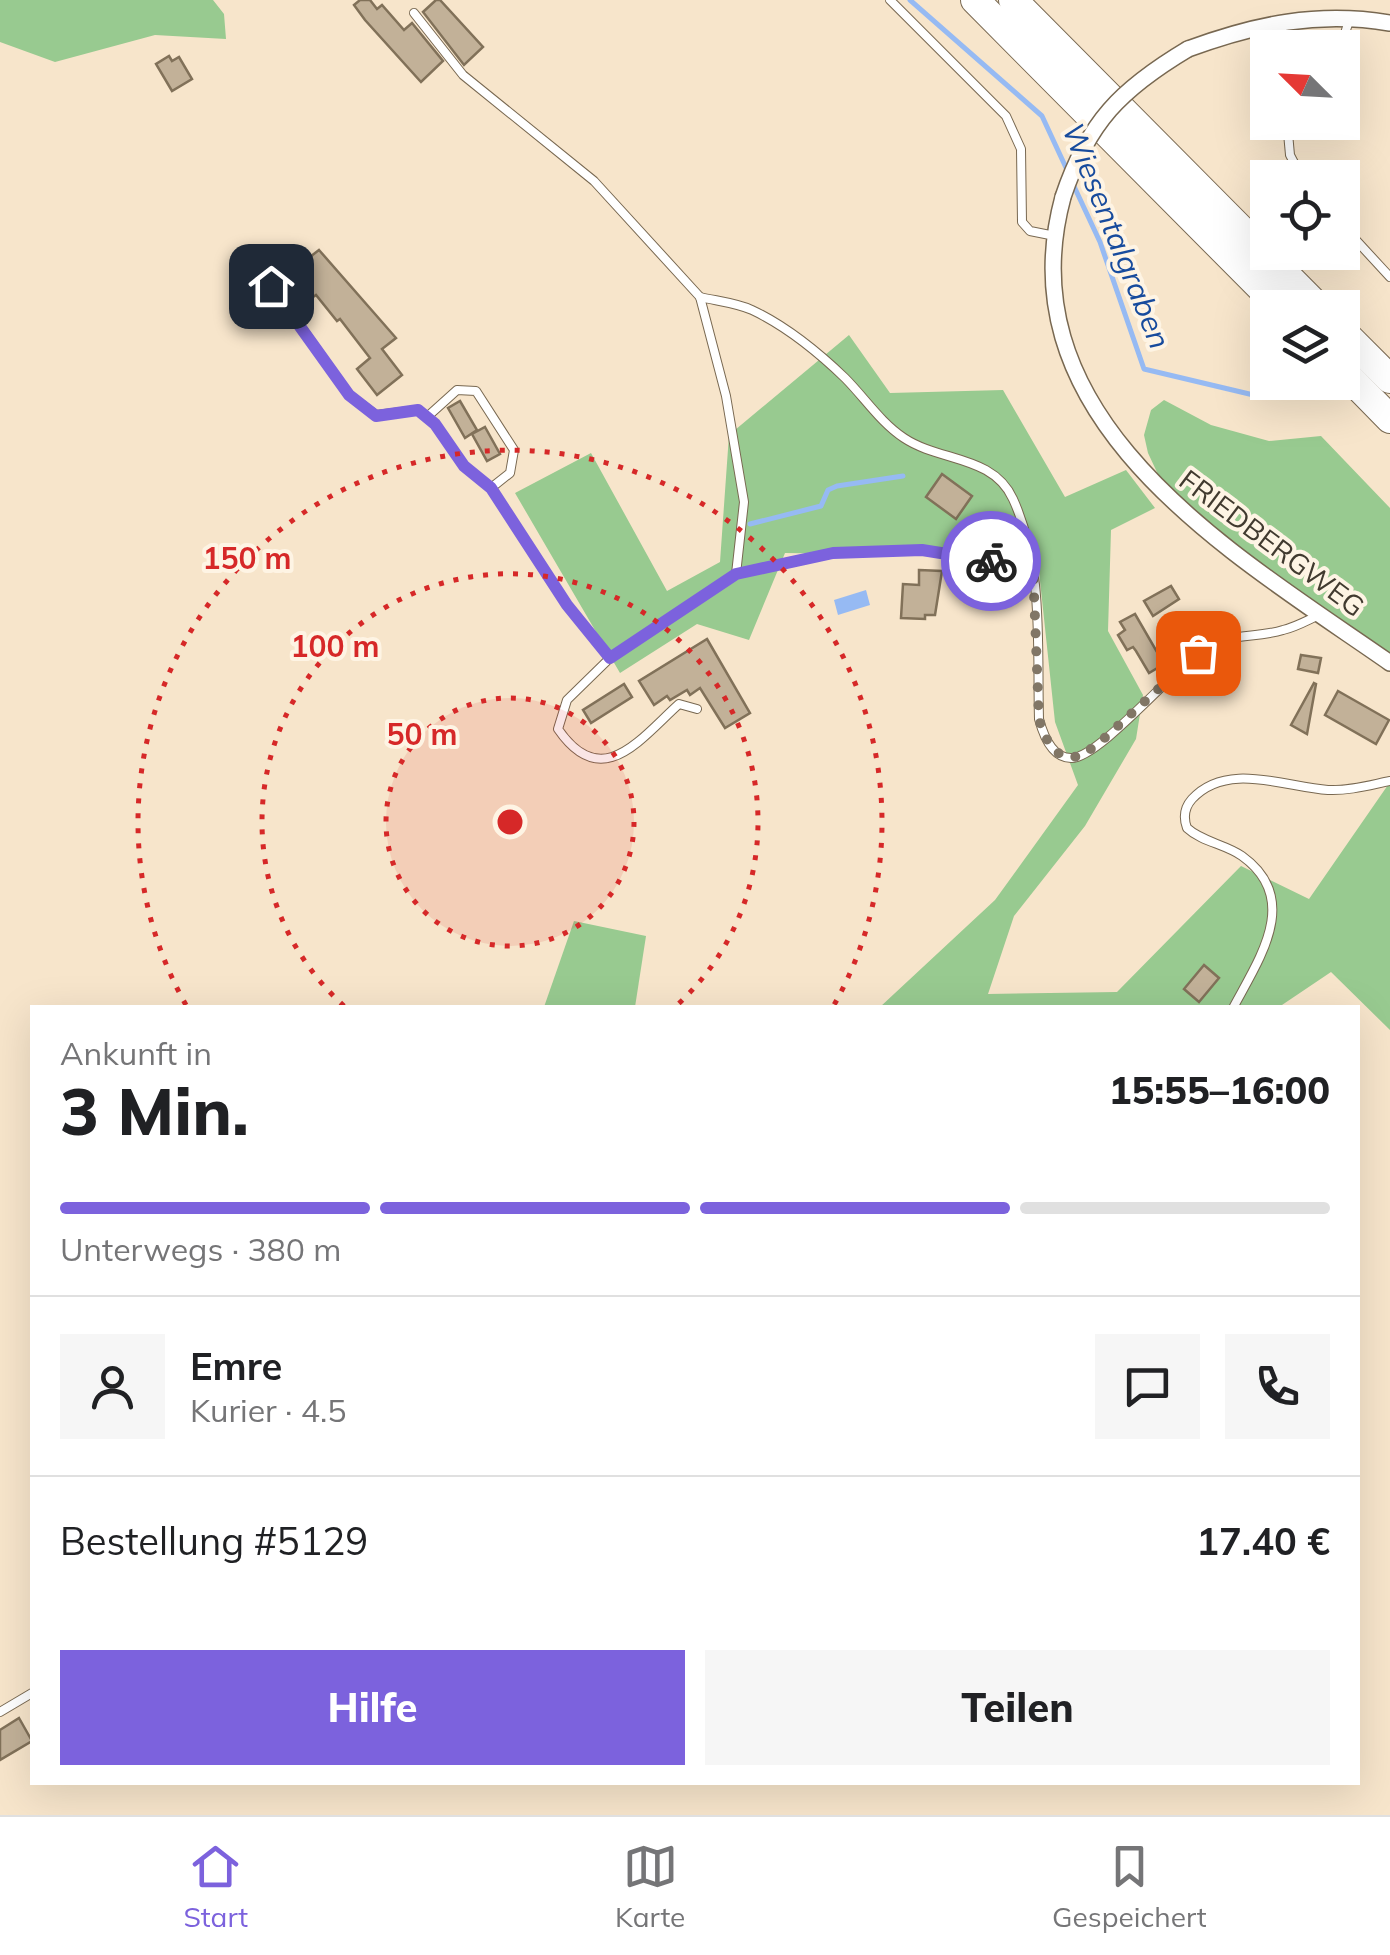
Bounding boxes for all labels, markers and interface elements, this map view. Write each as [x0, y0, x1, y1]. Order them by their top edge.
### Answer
north arrow [1250, 30, 1360, 140]
map controls [1250, 30, 1360, 400]
water label: Wiesentalgraben [1054, 117, 1179, 354]
button: locate [1250, 160, 1360, 270]
pin [229, 244, 314, 329]
icon: home [244, 259, 299, 314]
button: layers [1250, 290, 1360, 400]
street label: FRIEDBERGWEG [1173, 462, 1372, 624]
courier [941, 511, 1041, 611]
icon: bike [964, 534, 1019, 589]
text: 150 m [202, 539, 292, 577]
pin [1156, 611, 1241, 696]
icon: bag [1171, 626, 1226, 681]
text: 100 m [290, 627, 380, 665]
text: 50 m [386, 715, 458, 753]
centre of rings [492, 804, 528, 840]
text: Ankunft in [60, 1033, 212, 1073]
text: 15:55–16:00 [1109, 1066, 1330, 1114]
text: 3 Min. [60, 1070, 249, 1151]
text: Unterwegs · 380 m [60, 1229, 341, 1269]
button: person [60, 1334, 165, 1439]
button: chat [1095, 1334, 1200, 1439]
button: phone [1225, 1334, 1330, 1439]
text: Emre [190, 1342, 282, 1390]
text: Kurier · 4.5 [190, 1390, 346, 1430]
text: Bestellung #5129 [60, 1517, 368, 1565]
text: 17.40 € [1196, 1517, 1330, 1565]
button: Hilfe [60, 1650, 685, 1765]
button: Teilen [705, 1650, 1330, 1765]
tab: Start [183, 1839, 248, 1934]
tab: Karte [615, 1839, 685, 1934]
tab: Gespeichert [1052, 1839, 1207, 1934]

